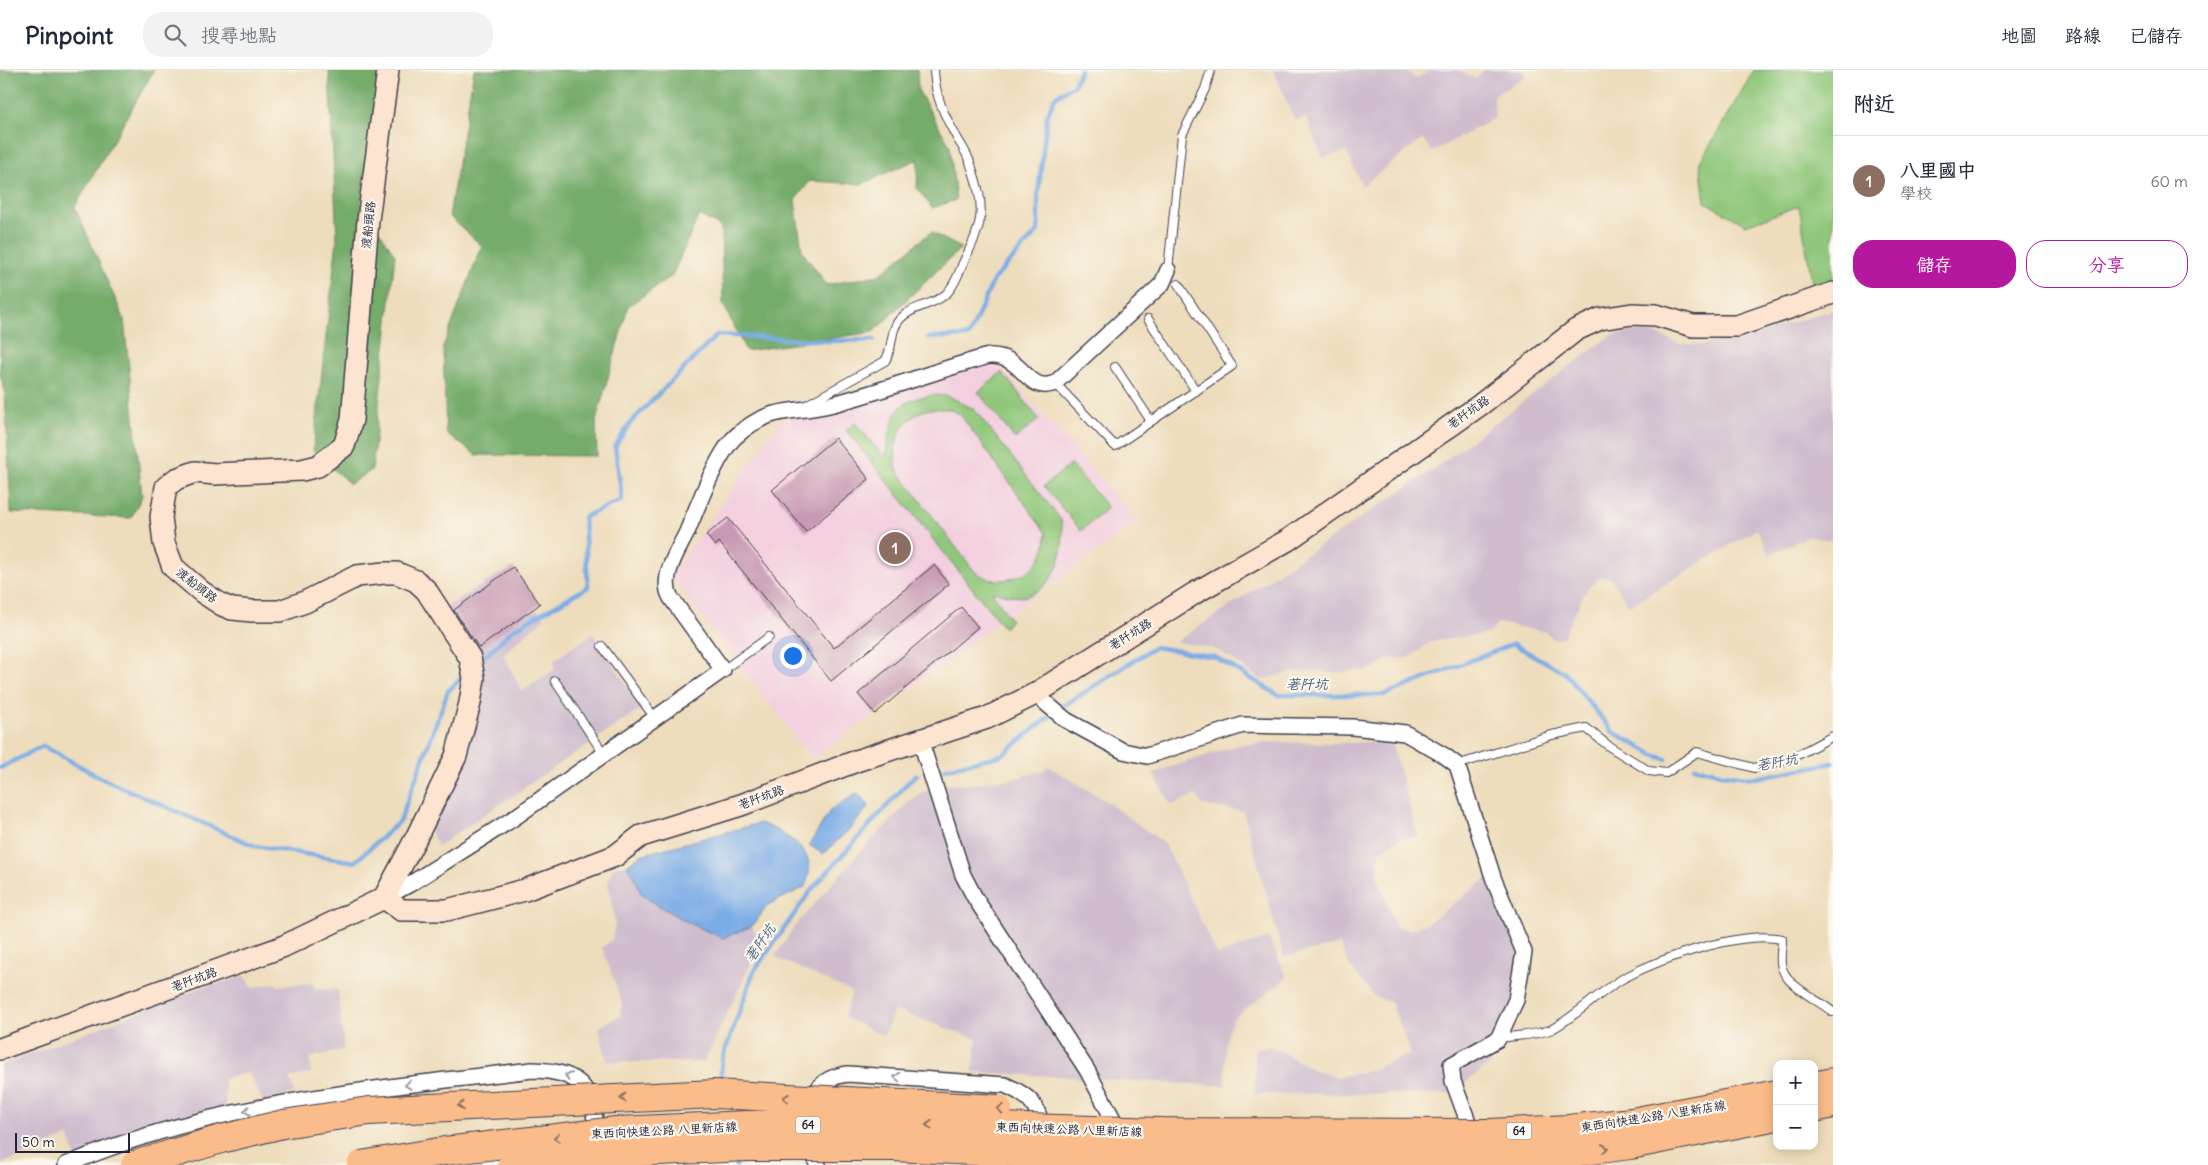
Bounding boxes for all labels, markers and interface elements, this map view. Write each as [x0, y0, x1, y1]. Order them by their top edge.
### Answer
search box [143, 12, 493, 57]
text: Pinpoint [25, 20, 113, 50]
icon: search [161, 21, 189, 49]
text: 搜尋地點 [201, 23, 277, 47]
text: 地圖 [2001, 24, 2037, 47]
text: 路線 [2065, 24, 2101, 47]
text: 已儲存 [2129, 24, 2183, 47]
text: 附近 [1853, 90, 1895, 117]
text: 八里國中 [1900, 158, 1976, 182]
text: 1 [1866, 171, 1872, 191]
text: 60 m [2150, 171, 2188, 191]
text: 學校 [1900, 183, 1932, 203]
street label: 渡船頭路 [358, 200, 378, 250]
button: 儲存 [1853, 240, 2016, 288]
button: 分享 [2026, 240, 2188, 288]
street label: 荖阡坑路 [1444, 392, 1492, 432]
pin: 1 [879, 529, 911, 567]
street label: 渡船頭路 [173, 564, 221, 606]
street label: 荖阡坑路 [1106, 615, 1154, 653]
your location [780, 643, 806, 669]
water label: 荖阡坑 [1286, 675, 1330, 693]
water label: 荖阡坑 [1755, 749, 1801, 775]
street label: 荖阡坑路 [736, 782, 786, 812]
water label: 荖阡坑 [741, 919, 781, 965]
street label: 荖阡坑路 [169, 964, 219, 994]
map controls [1773, 1060, 1818, 1150]
button: + [1773, 1060, 1818, 1105]
one-way arrow [564, 1072, 573, 1083]
one-way arrow [893, 1072, 901, 1083]
one-way arrow [403, 1079, 411, 1090]
one-way arrow [619, 1092, 627, 1103]
one-way arrow [781, 1092, 789, 1103]
street label: 東西向快速公路 八里新店線 [1579, 1097, 1727, 1135]
one-way arrow [457, 1100, 465, 1111]
one-way arrow [996, 1103, 1004, 1114]
one-way arrow [243, 1105, 252, 1115]
button: − [1773, 1105, 1818, 1150]
road number: 64 [796, 1116, 820, 1134]
street label: 東西向快速公路 八里新店線 [590, 1119, 738, 1141]
street label: 東西向快速公路 八里新店線 [995, 1119, 1143, 1139]
one-way arrow [925, 1120, 932, 1130]
road number: 64 [1506, 1122, 1532, 1140]
scale bar [15, 1130, 130, 1153]
one-way arrow [553, 1132, 561, 1143]
text: 50 m [22, 1133, 55, 1151]
one-way arrow [1601, 1143, 1609, 1154]

